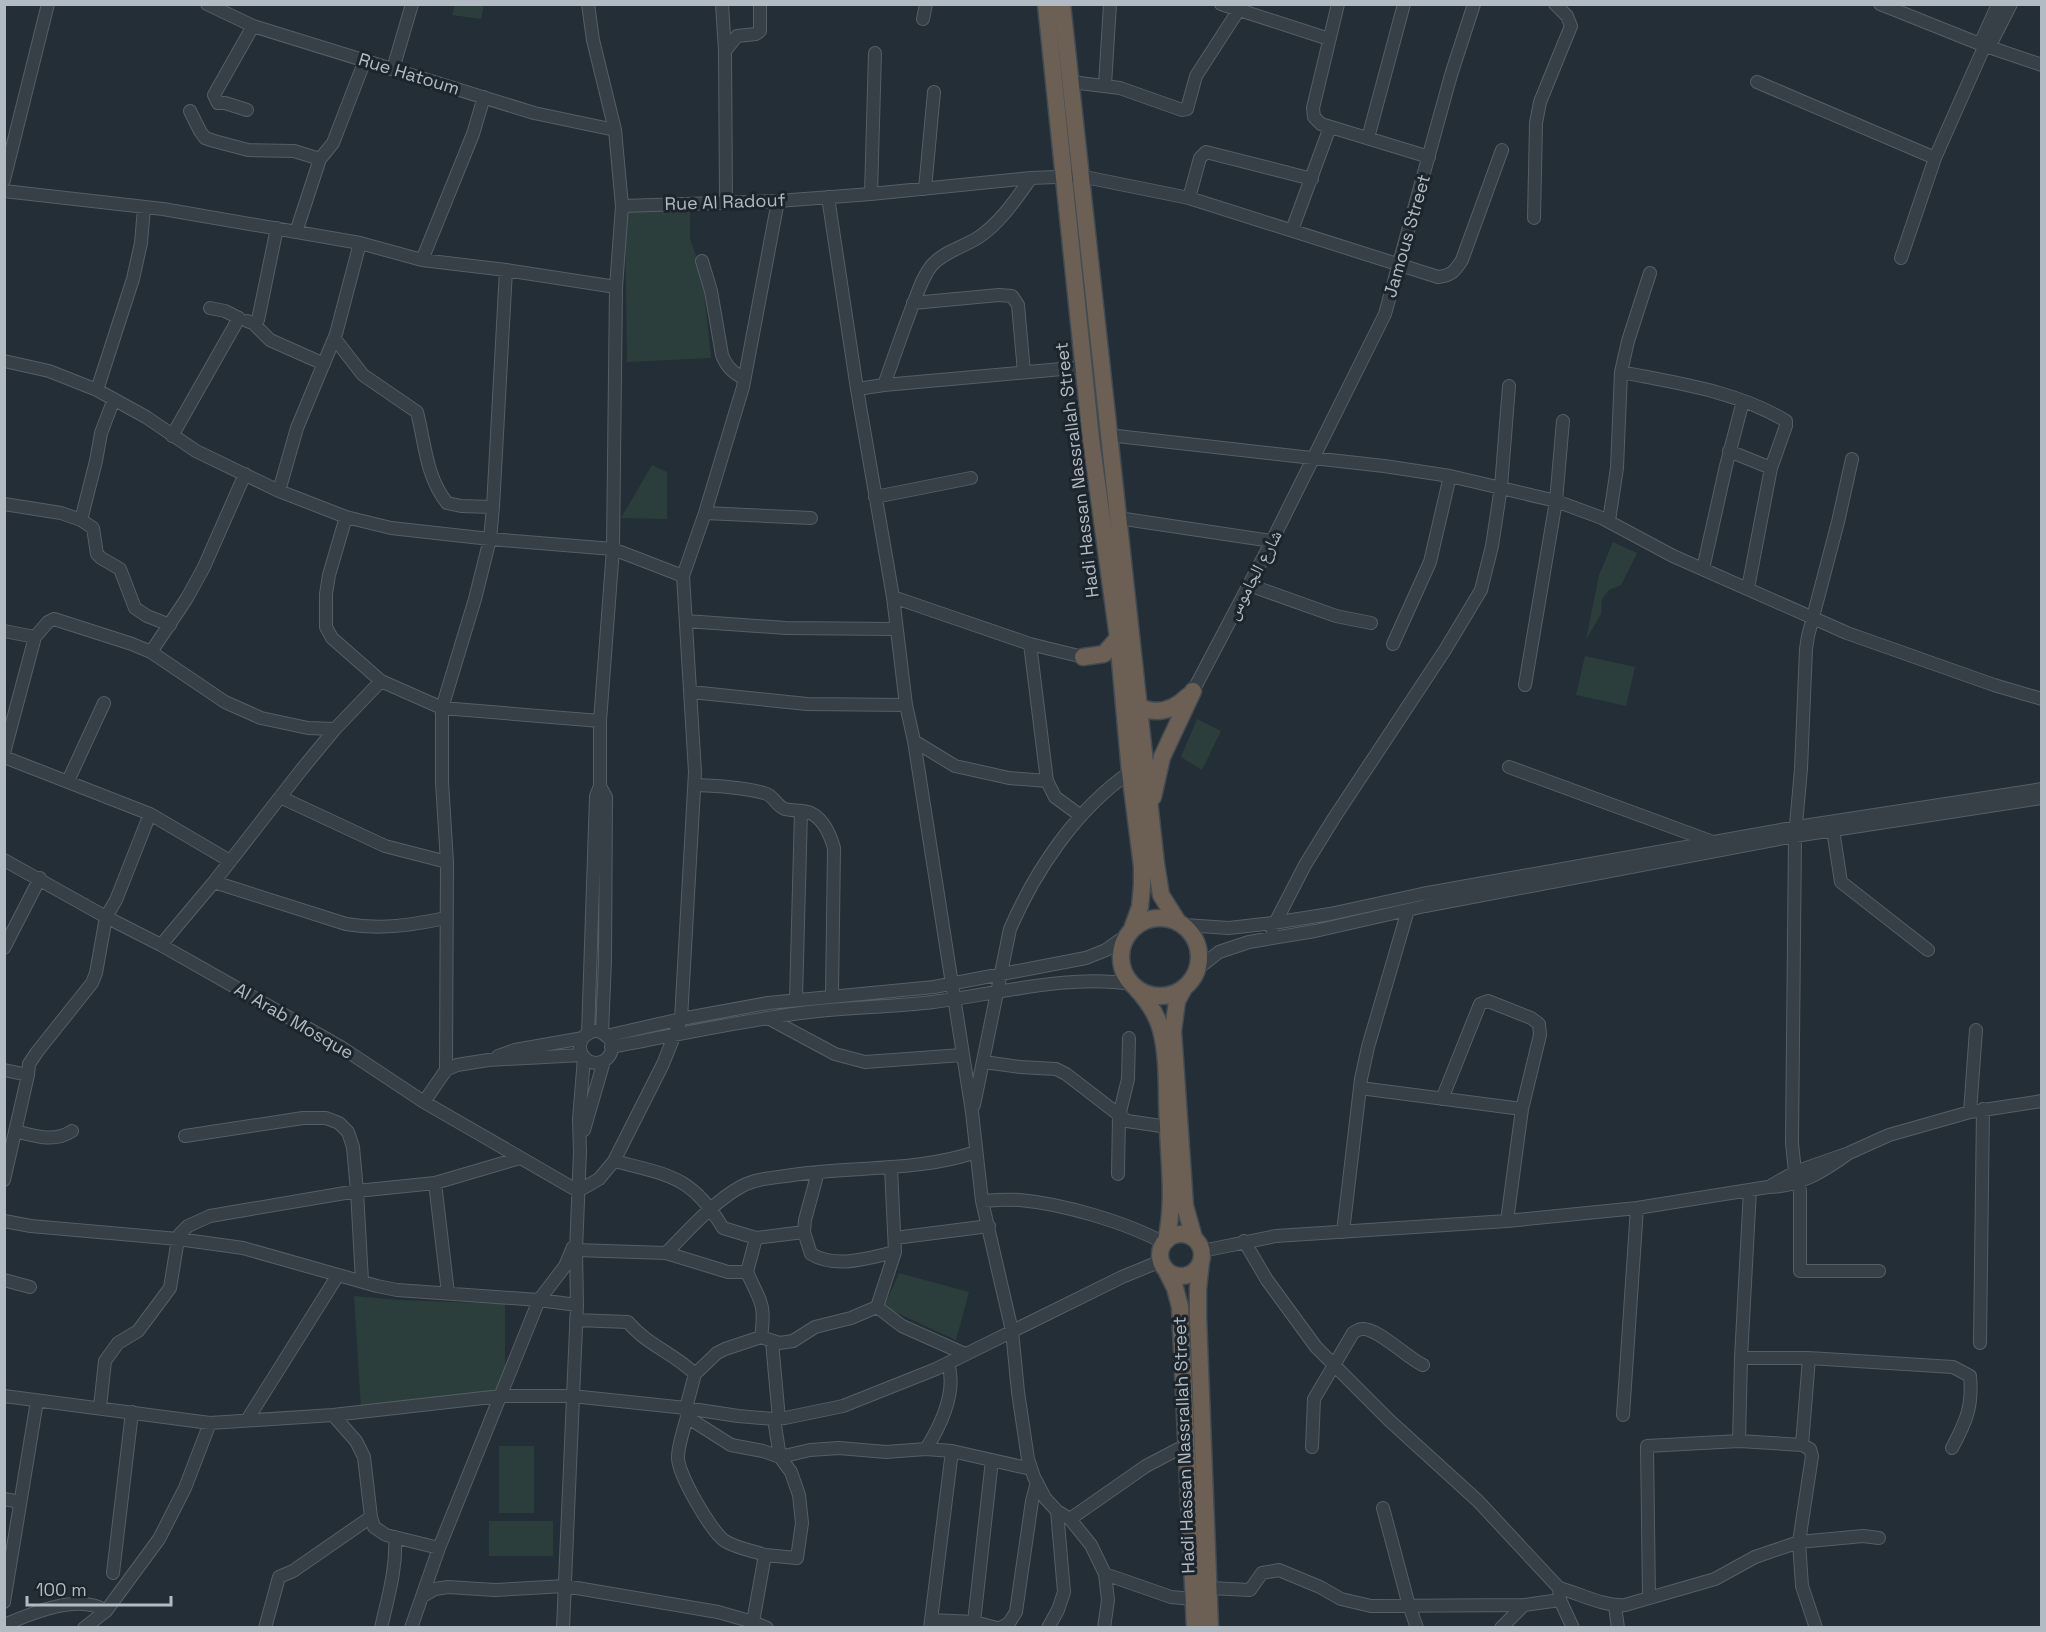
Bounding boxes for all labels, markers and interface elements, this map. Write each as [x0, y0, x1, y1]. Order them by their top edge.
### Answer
street label: Rue Hatoum [356, 47, 463, 100]
street label: Jamous Street [1378, 171, 1435, 300]
street label: Rue Al Radouf [664, 188, 786, 215]
street label: Hadi Hassan Nassrallah Street [1049, 341, 1104, 599]
street label: شارع الجاموس [1220, 526, 1287, 624]
street label: Al Arab Mosque [230, 977, 358, 1064]
street label: Hadi Hassan Nassrallah Street [1168, 1316, 1199, 1574]
scale bar [27, 1569, 171, 1607]
text: 100 m [36, 1578, 87, 1601]

